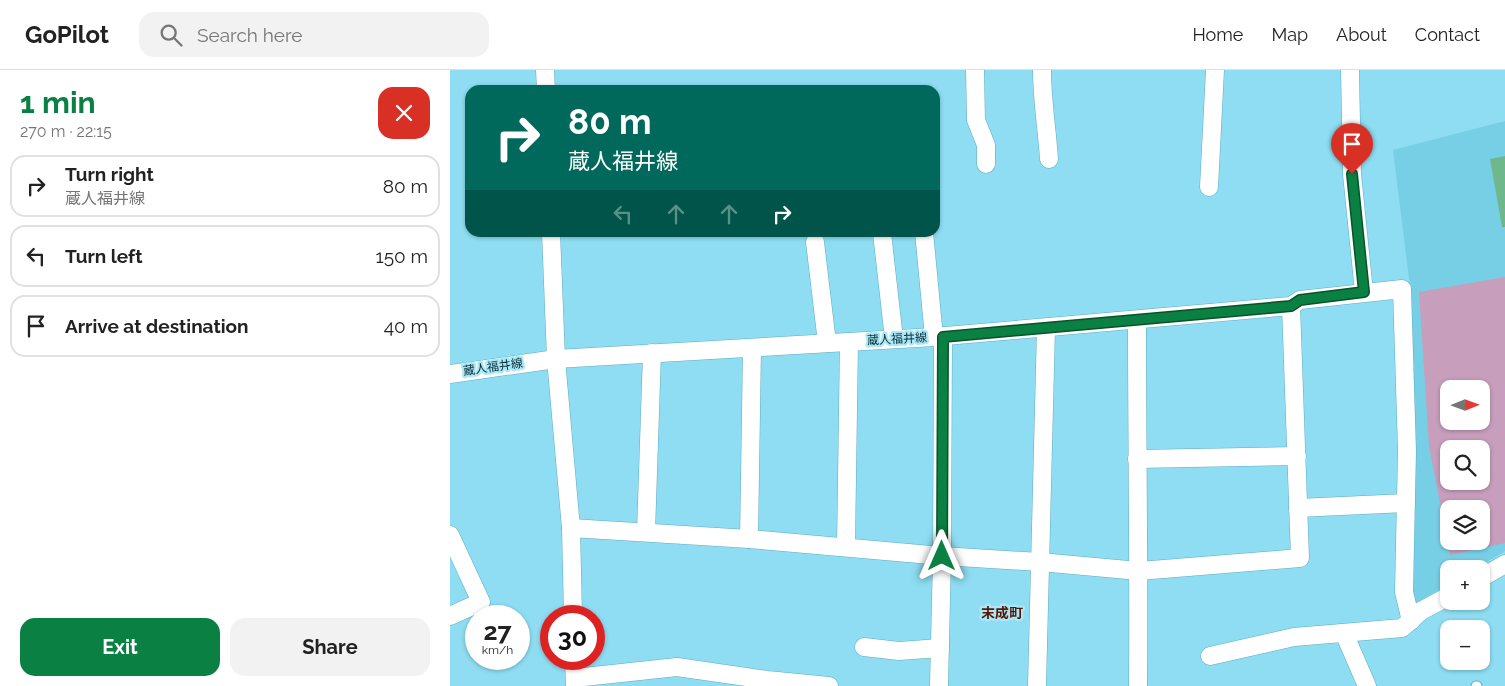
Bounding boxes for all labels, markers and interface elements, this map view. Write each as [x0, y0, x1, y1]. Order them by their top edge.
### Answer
search box [139, 12, 489, 57]
text: GoPilot [25, 20, 109, 49]
icon: search [157, 21, 185, 49]
text: Search here [197, 24, 303, 46]
text: Home [1192, 24, 1243, 45]
text: Map [1271, 24, 1308, 45]
text: About [1336, 24, 1387, 45]
text: Contact [1415, 24, 1480, 45]
text: 1 min [20, 85, 96, 120]
button: close [378, 87, 430, 139]
text: 80 m [568, 101, 652, 142]
icon: right [485, 105, 550, 170]
text: 270 m · 22:15 [20, 122, 112, 141]
pin [1331, 123, 1373, 174]
icon: arrive [1338, 130, 1366, 158]
text: 蔵人福井線 [568, 148, 678, 174]
text: Turn right [65, 163, 154, 185]
icon: right [22, 172, 50, 200]
text: 80 m [383, 175, 428, 197]
text: 蔵人福井線 [65, 189, 145, 208]
icon: left [609, 200, 637, 228]
icon: ahead [662, 200, 690, 228]
icon: ahead [715, 200, 743, 228]
icon: right [768, 200, 796, 228]
icon: left [22, 242, 50, 270]
text: Turn left [65, 245, 142, 267]
text: 150 m [376, 245, 428, 267]
icon: arrive [22, 312, 50, 340]
text: Arrive at destination [65, 315, 249, 337]
text: 40 m [384, 315, 428, 337]
street label: 蔵人福井線 [867, 330, 927, 348]
street label: 蔵人福井線 [462, 356, 524, 378]
north arrow [1440, 380, 1490, 430]
map controls [1440, 380, 1490, 670]
button: search [1440, 440, 1490, 490]
button: layers [1440, 500, 1490, 550]
position arrow [915, 529, 967, 581]
button: + [1440, 560, 1490, 610]
speed limit sign: 30 [540, 605, 605, 670]
district label: 末成町 [981, 605, 1023, 621]
text: 27 [483, 616, 512, 646]
button: Exit [20, 618, 220, 676]
button: Share [230, 618, 430, 676]
button: − [1440, 620, 1490, 670]
text: km/h [482, 643, 513, 657]

